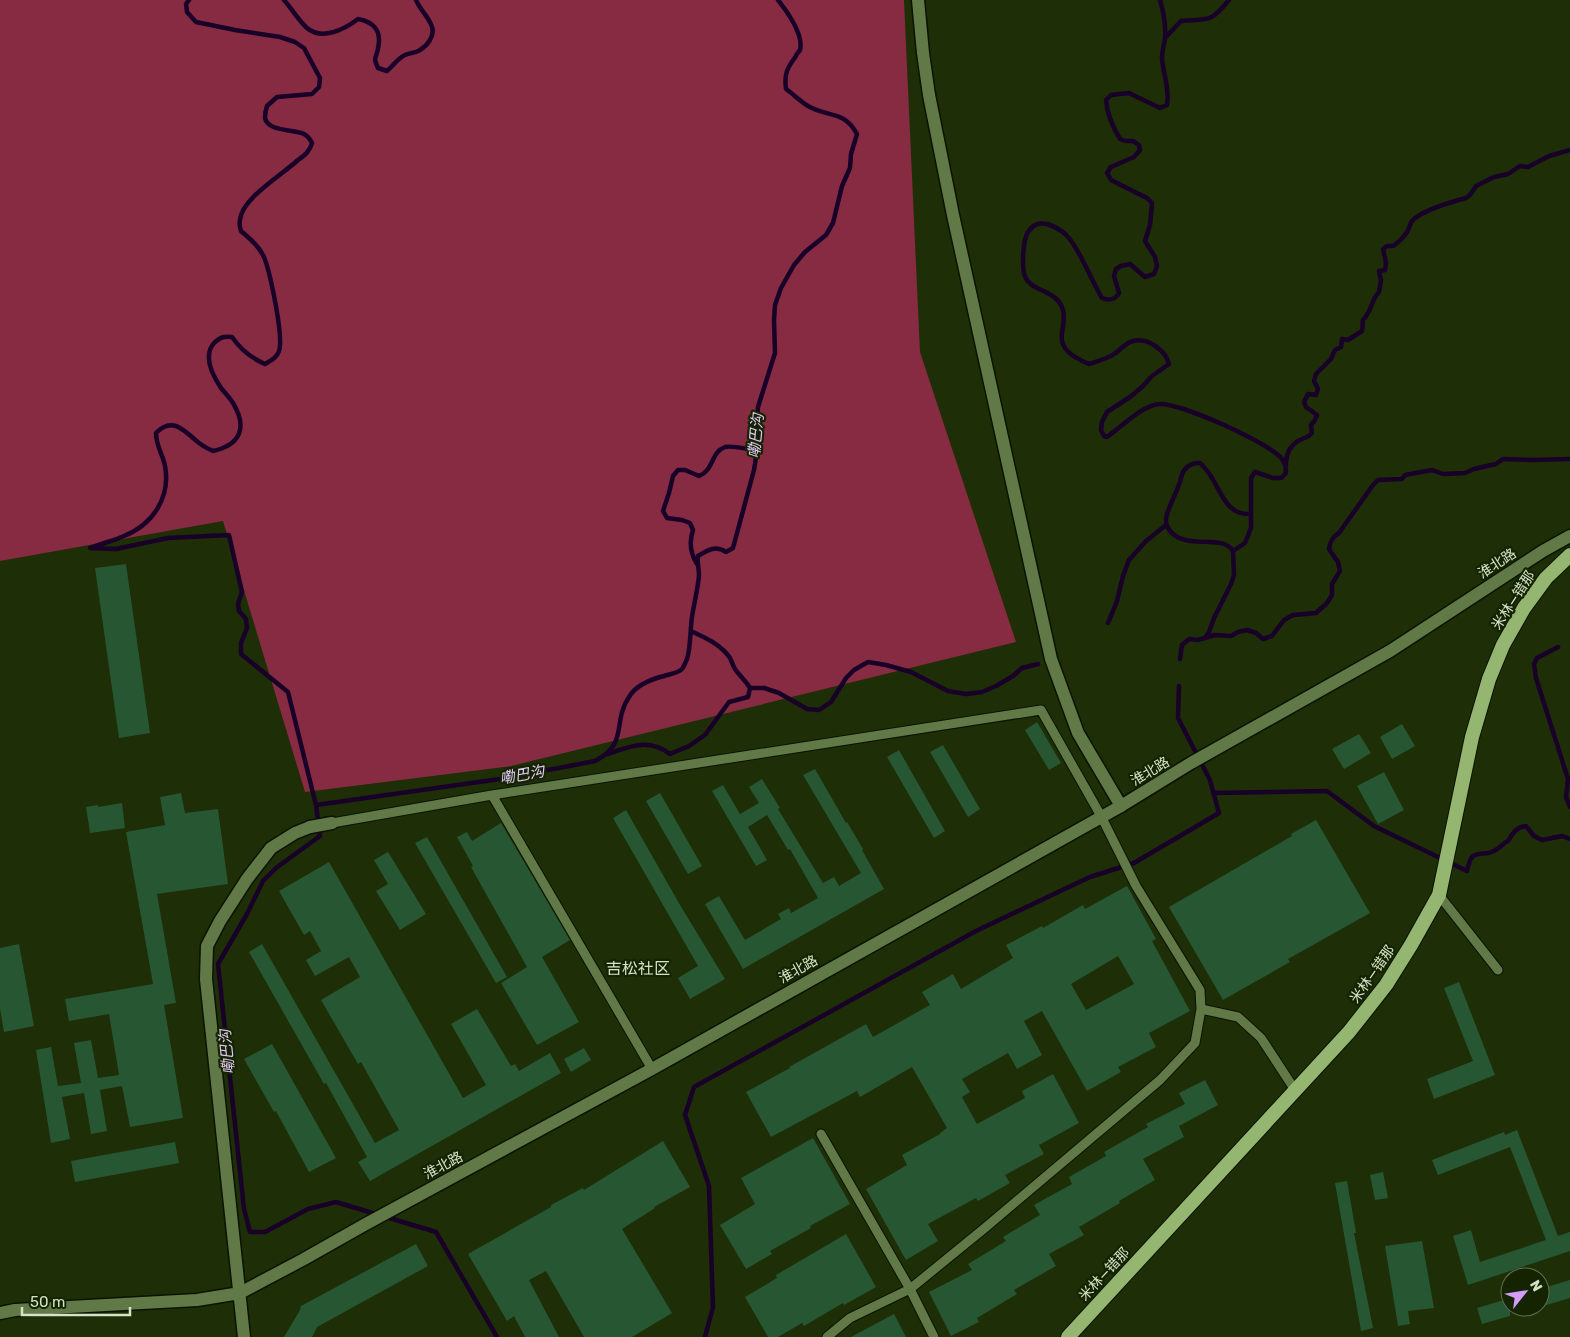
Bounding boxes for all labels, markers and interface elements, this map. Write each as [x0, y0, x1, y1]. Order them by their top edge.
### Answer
water label: 嘞巴沟 [745, 411, 767, 459]
street label: 淮北路 [1475, 545, 1520, 582]
street label: 米林—错那 [1488, 568, 1539, 633]
street label: 淮北路 [1128, 753, 1173, 790]
water label: 嘞巴沟 [498, 762, 548, 788]
street label: 米林—错那 [1346, 942, 1399, 1006]
street label: 淮北路 [776, 952, 821, 987]
district label: 吉松社区 [606, 959, 670, 978]
water label: 嘞巴沟 [215, 1027, 238, 1075]
street label: 淮北路 [421, 1148, 466, 1183]
street label: 米林—错那 [1075, 1244, 1133, 1305]
north arrow [1500, 1267, 1550, 1317]
text: N [1526, 1277, 1546, 1294]
scale bar [22, 1284, 130, 1316]
text: 50 m [30, 1293, 65, 1311]

